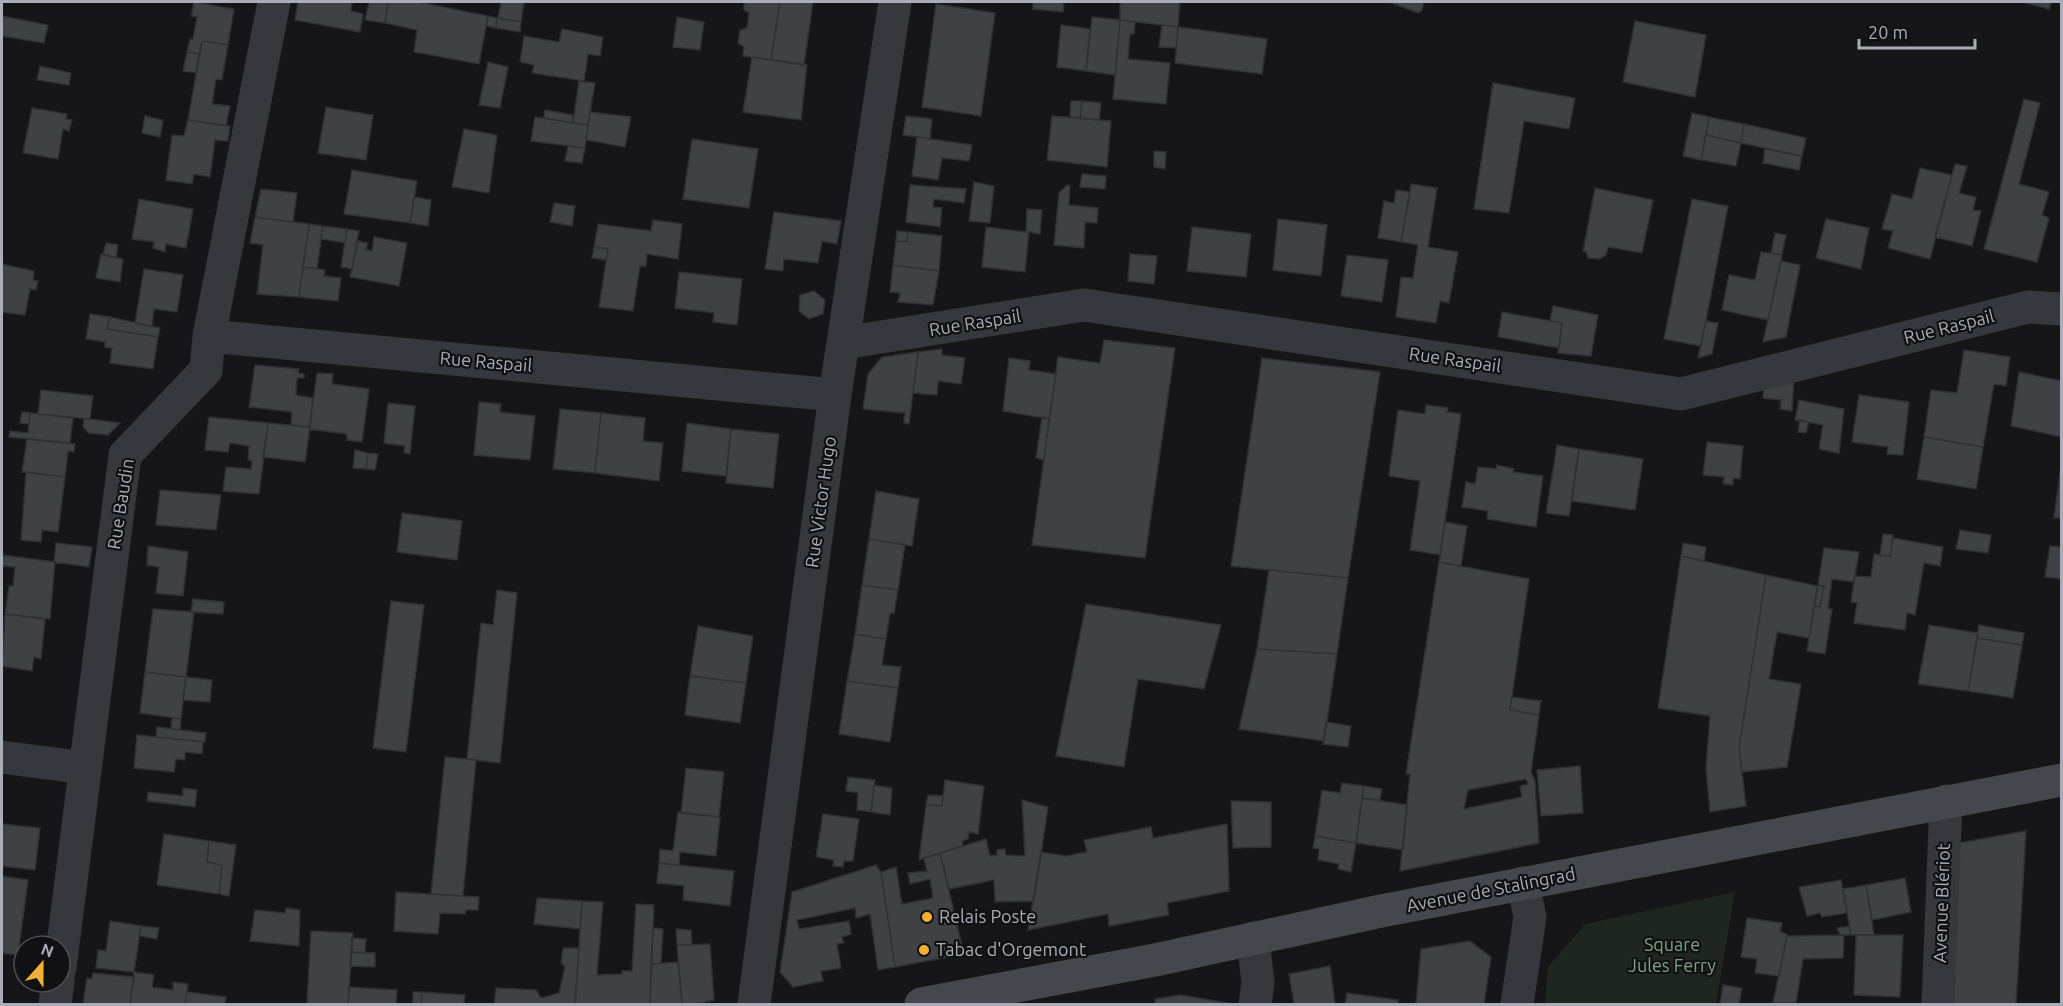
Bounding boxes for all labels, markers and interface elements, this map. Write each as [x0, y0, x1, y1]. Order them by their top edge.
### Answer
scale bar [1859, 12, 1974, 50]
text: 20 m [1868, 22, 1908, 42]
street label: Rue Raspail [928, 305, 1022, 339]
street label: Rue Raspail [1901, 305, 1996, 347]
street label: Rue Raspail [1408, 343, 1503, 375]
street label: Rue Raspail [439, 347, 533, 375]
street label: Rue Victor Hugo [801, 435, 839, 569]
street label: Rue Baudin [103, 457, 137, 551]
street label: Avenue Blériot [1929, 843, 1953, 963]
street label: Avenue de Stalingrad [1405, 863, 1577, 915]
place label: Relais Poste [939, 906, 1036, 926]
marker: Relais Poste [920, 910, 934, 924]
north arrow [12, 934, 72, 994]
park label: Square Jules Ferry [1628, 934, 1716, 975]
text: N [39, 939, 56, 961]
place label: Tabac d'Orgemont [936, 939, 1086, 959]
marker: Tabac d'Orgemont [917, 943, 931, 957]

